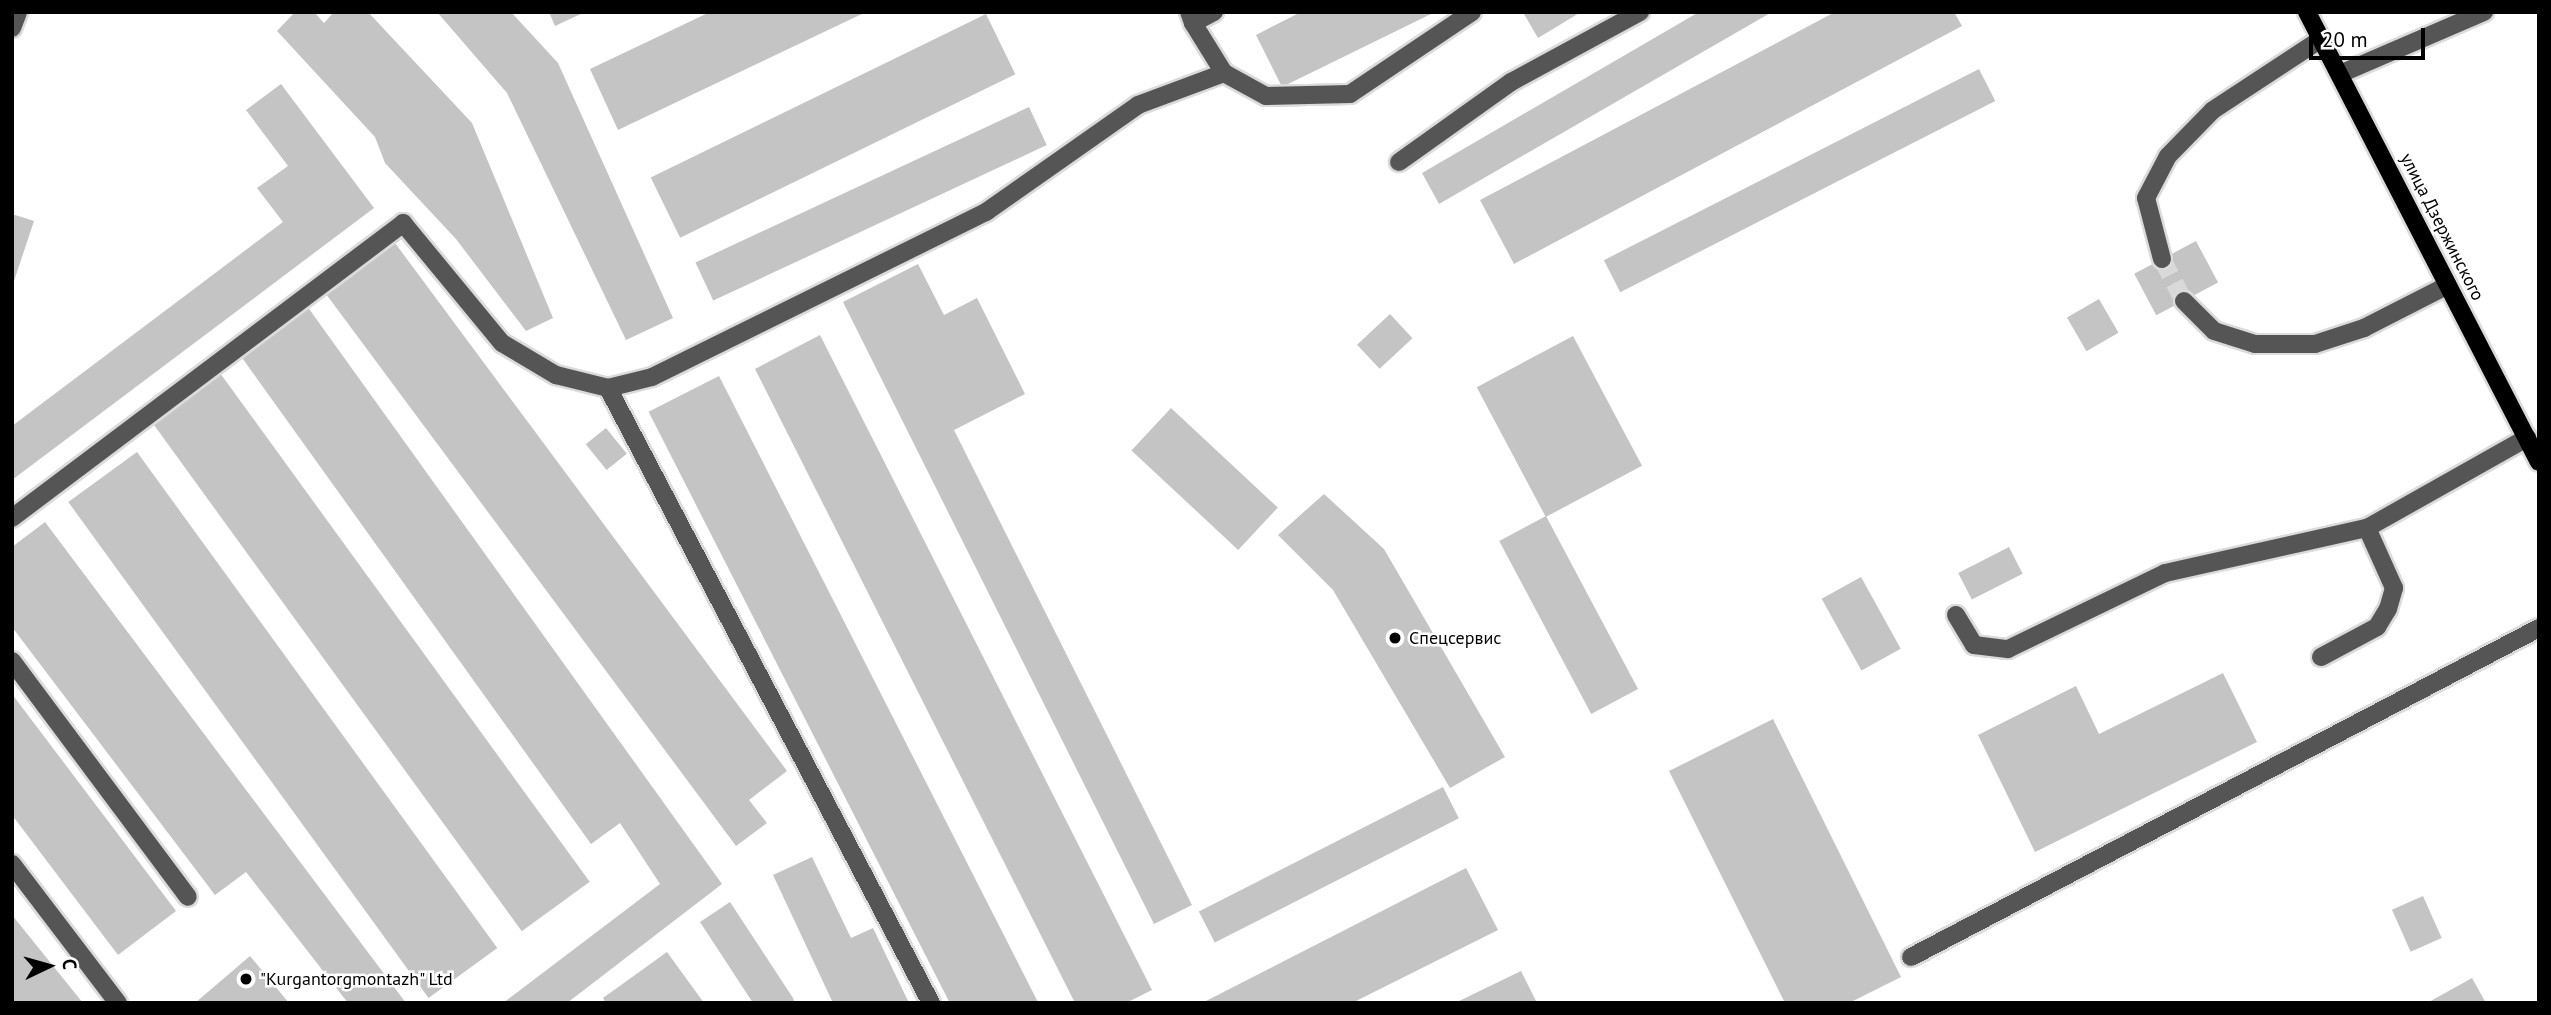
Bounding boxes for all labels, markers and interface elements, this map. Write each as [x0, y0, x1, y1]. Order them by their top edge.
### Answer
scale bar [2313, 14, 2428, 58]
text: 20 m [2322, 26, 2368, 53]
street label: улица Дзержинского [2395, 150, 2489, 304]
place label: Спецсервис [1409, 627, 1501, 649]
marker: Спецсервис [1387, 630, 1403, 646]
north arrow [14, 931, 84, 1001]
text: С [58, 958, 82, 971]
place label: "Kurgantorgmontazh" Ltd [260, 968, 454, 990]
marker: "Kurgantorgmontazh" Ltd [238, 971, 254, 987]

